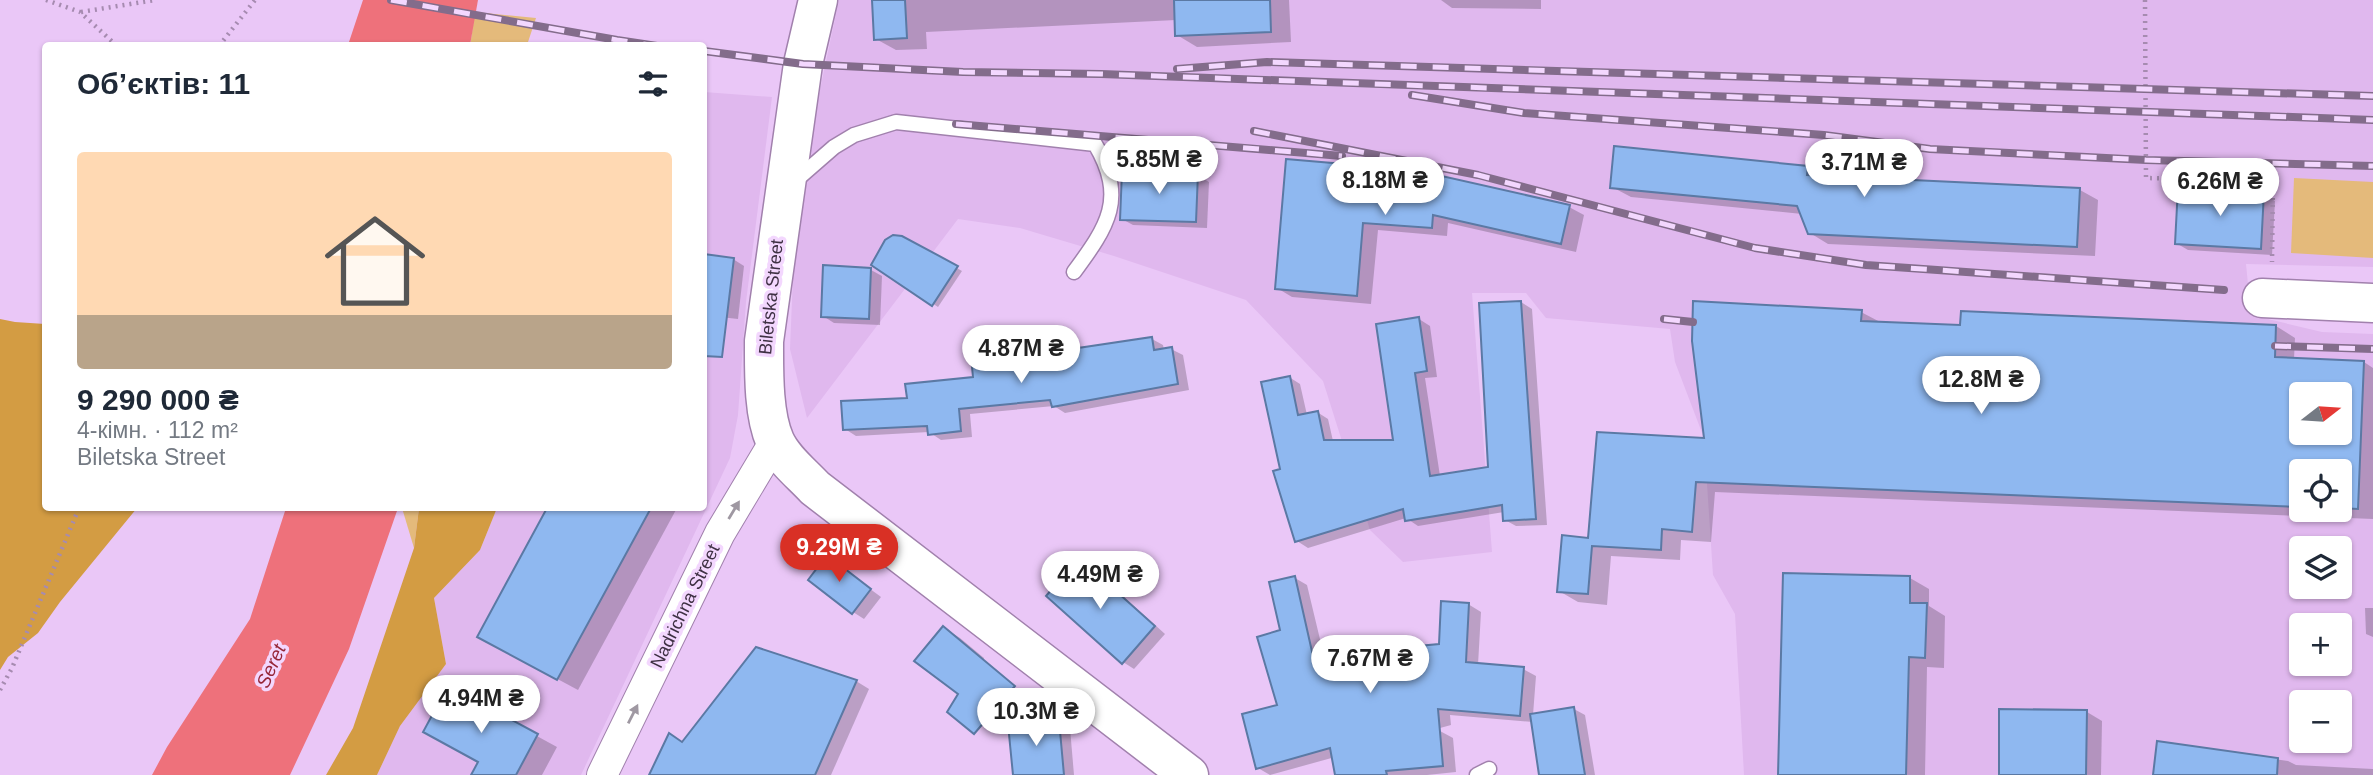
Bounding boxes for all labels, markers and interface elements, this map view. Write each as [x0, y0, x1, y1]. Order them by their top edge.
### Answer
icon: filters [634, 65, 672, 103]
text: Об’єктів: 11 [77, 67, 250, 100]
pin: 5.85M ₴ [1094, 136, 1224, 196]
pin: 3.71M ₴ [1799, 140, 1929, 199]
text: 5.85M ₴ [1116, 146, 1202, 172]
text: 3.71M ₴ [1821, 149, 1907, 175]
pin: 8.18M ₴ [1320, 158, 1450, 217]
pin: 6.26M ₴ [2155, 158, 2285, 218]
text: 8.18M ₴ [1342, 167, 1428, 193]
text: 6.26M ₴ [2177, 168, 2263, 194]
icon: home [312, 198, 438, 324]
street label: Biletska Street [755, 238, 787, 356]
pin: 4.87M ₴ [956, 326, 1086, 385]
text: 4.87M ₴ [978, 335, 1064, 361]
pin: 12.8M ₴ [1916, 356, 2046, 416]
text: 12.8M ₴ [1938, 366, 2024, 392]
north arrow [2289, 382, 2352, 444]
map controls [2289, 382, 2352, 753]
text: 9 290 000 ₴ [77, 383, 239, 416]
text: 4-кімн. · 112 m² [77, 417, 238, 443]
text: Biletska Street [77, 444, 225, 470]
button: locate [2289, 459, 2352, 522]
one-way arrow [728, 501, 740, 520]
pin: 9.29M ₴ [774, 524, 904, 584]
text: 9.29M ₴ [796, 534, 882, 560]
button: layers [2289, 536, 2352, 599]
street label: Nadrichna Street [646, 541, 724, 671]
pin: 4.49M ₴ [1035, 552, 1165, 611]
text: 4.49M ₴ [1057, 561, 1143, 587]
button: + [2289, 613, 2352, 676]
pin: 7.67M ₴ [1305, 636, 1435, 695]
water label: Seret [252, 640, 290, 691]
text: 7.67M ₴ [1327, 645, 1413, 671]
pin: 4.94M ₴ [416, 676, 546, 735]
text: 4.94M ₴ [438, 685, 524, 711]
pin: 10.3M ₴ [971, 688, 1101, 748]
button: − [2289, 690, 2352, 753]
text: 10.3M ₴ [993, 698, 1079, 724]
one-way arrow [627, 704, 638, 724]

